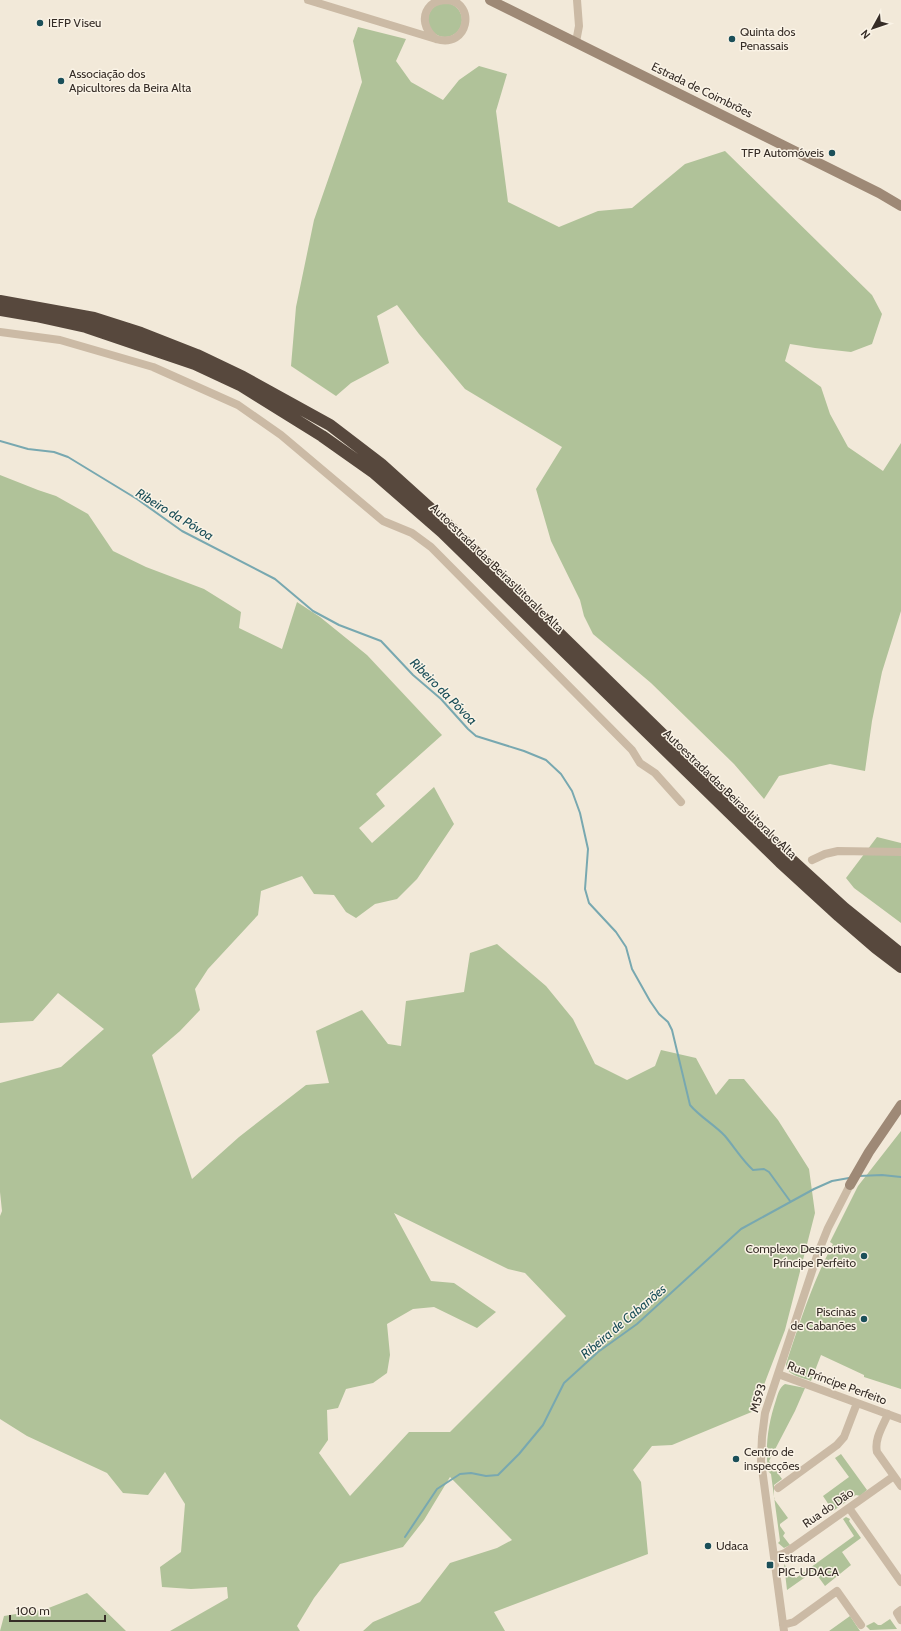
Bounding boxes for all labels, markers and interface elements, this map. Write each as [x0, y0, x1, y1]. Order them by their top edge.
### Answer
north arrow [853, 8, 893, 48]
place label: IEFP Viseu [48, 15, 101, 30]
marker: IEFP Viseu [35, 18, 45, 28]
place label: Quinta dos Penassais [740, 24, 795, 53]
text: N [857, 27, 873, 42]
marker: Quinta dos Penassais [727, 34, 737, 44]
street label: Estrada de Coimbrões [649, 59, 755, 121]
place label: Associação dos Apicultores da Beira Alta [69, 66, 191, 95]
marker: Associação dos Apicultores da Beira Alta [56, 76, 66, 86]
place label: TFP Automóveis [741, 145, 824, 160]
marker: TFP Automóveis [827, 148, 837, 158]
water label: Ribeiro da Póvoa [133, 484, 217, 544]
street label: Autoestrada das Beiras Litoral e Alta [427, 500, 567, 636]
water label: Ribeiro da Póvoa [407, 654, 481, 728]
street label: Autoestrada das Beiras Litoral e Alta [660, 726, 800, 862]
place label: Complexo Desportivo Príncipe Perfeito [746, 1241, 856, 1270]
marker: Complexo Desportivo Príncipe Perfeito [859, 1251, 869, 1261]
water label: Ribeira de Cabanões [577, 1280, 669, 1362]
place label: Piscinas de Cabanões [791, 1304, 856, 1333]
marker: Piscinas de Cabanões [859, 1314, 869, 1324]
street label: Rua Príncipe Perfeito [785, 1358, 889, 1408]
street label: M593 [746, 1382, 769, 1414]
place label: Centro de inspecções [744, 1444, 800, 1473]
marker: Centro de inspecções [731, 1454, 741, 1464]
street label: Rua do Dão [799, 1484, 856, 1531]
place label: Udaca [716, 1538, 748, 1553]
marker: Udaca [703, 1541, 713, 1551]
place label: Estrada PIC-UDACA [778, 1550, 840, 1579]
marker: Estrada PIC-UDACA [765, 1560, 775, 1570]
scale bar [10, 1597, 105, 1623]
text: 100 m [16, 1603, 50, 1618]

